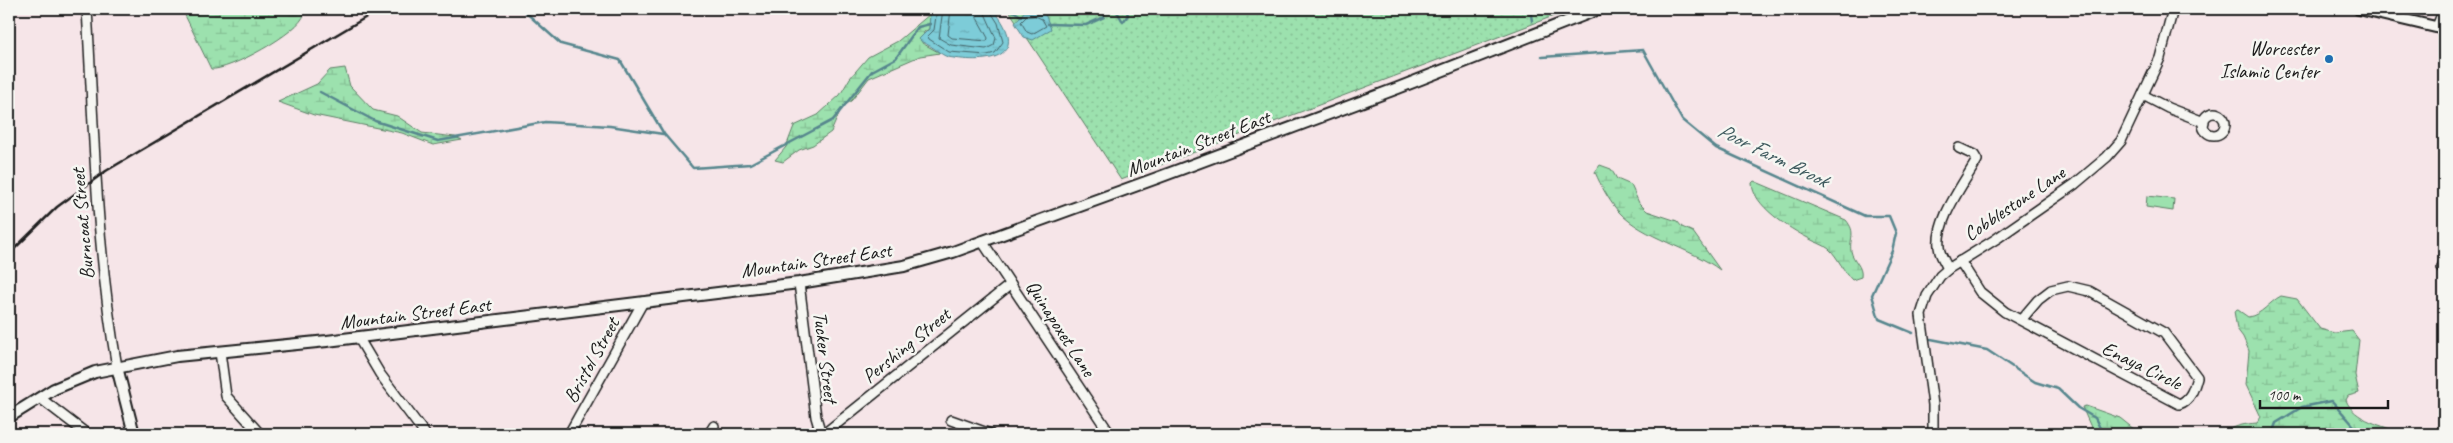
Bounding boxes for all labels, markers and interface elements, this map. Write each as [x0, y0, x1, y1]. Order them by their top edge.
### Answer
place label: Worcester Islamic Center [2220, 36, 2321, 84]
marker: Worcester Islamic Center [2323, 53, 2335, 65]
street label: Mountain Street East [1123, 104, 1276, 182]
water label: Poor Farm Brook [1714, 117, 1835, 194]
street label: Cobblestone Lane [1959, 160, 2071, 246]
street label: Burncoat Street [65, 165, 100, 281]
street label: Mountain Street East [739, 237, 895, 283]
street label: Quinapoxet Lane [1020, 275, 1102, 382]
street label: Mountain Street East [338, 292, 494, 335]
street label: Pershing Street [857, 301, 957, 389]
street label: Tucker Street [808, 310, 844, 407]
street label: Bristol Street [558, 311, 626, 407]
street label: Enaya Circle [2098, 336, 2187, 396]
scale bar [2260, 378, 2388, 410]
text: 100 m [2268, 386, 2302, 405]

